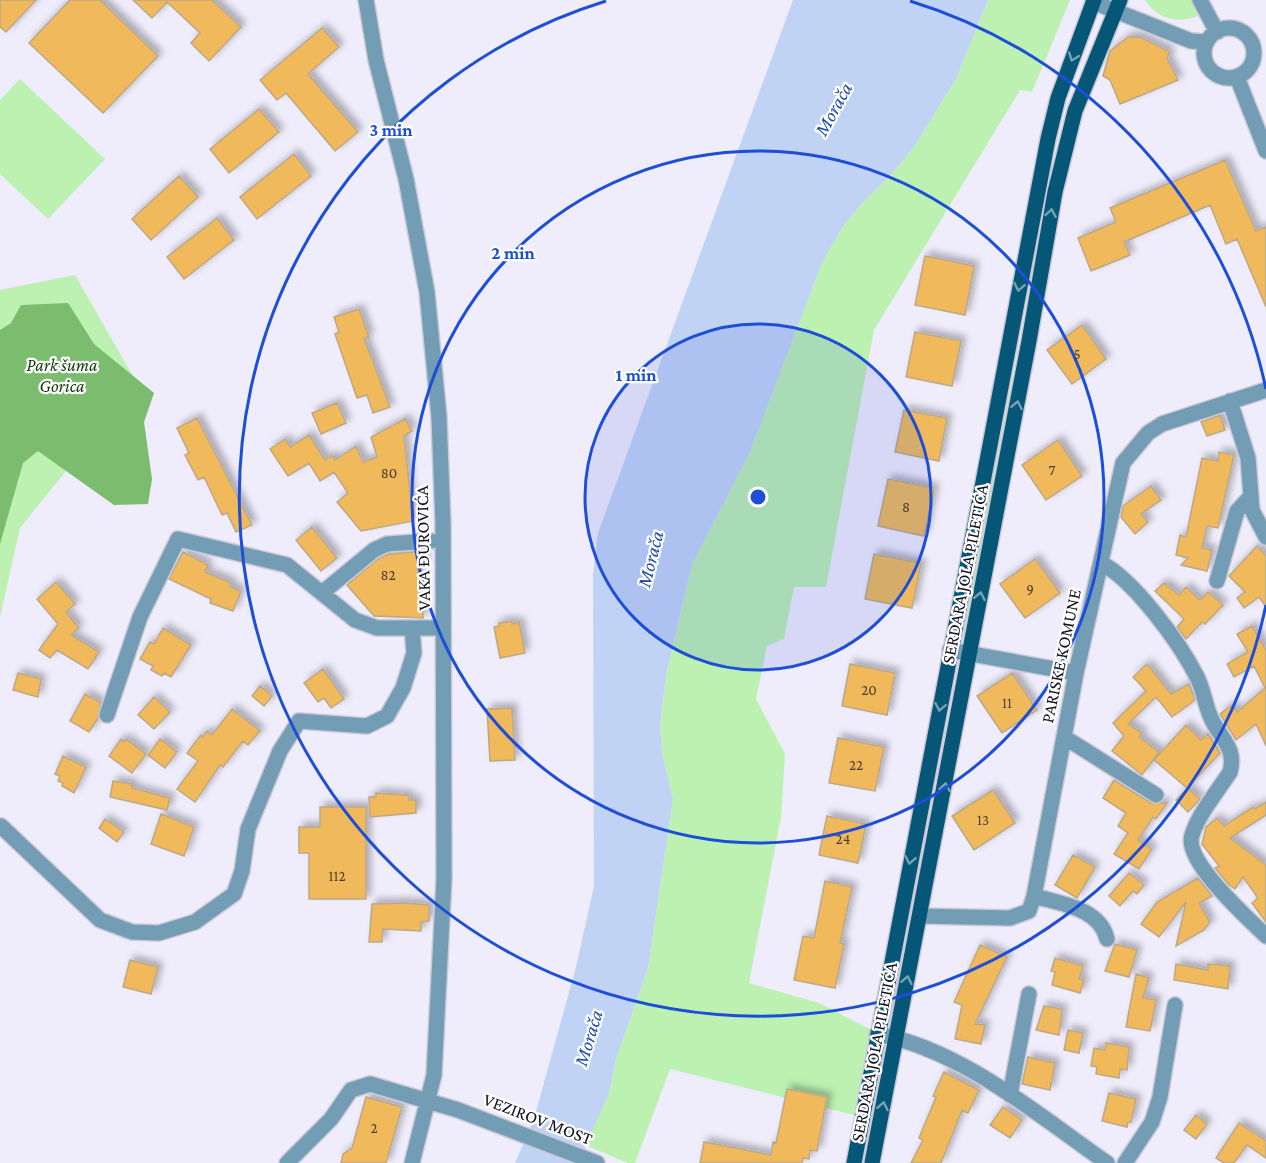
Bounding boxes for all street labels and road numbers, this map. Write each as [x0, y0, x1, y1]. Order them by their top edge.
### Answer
street label: SERDARA JOLA PILETIĆA [938, 482, 992, 666]
street label: VAKA ĐUROVIĆA [412, 485, 434, 611]
street label: PARISKE KOMUNE [1037, 587, 1085, 725]
street label: SERDARA JOLA PILETIĆA [847, 960, 901, 1144]
street label: VEZIROV MOST [481, 1089, 596, 1149]

